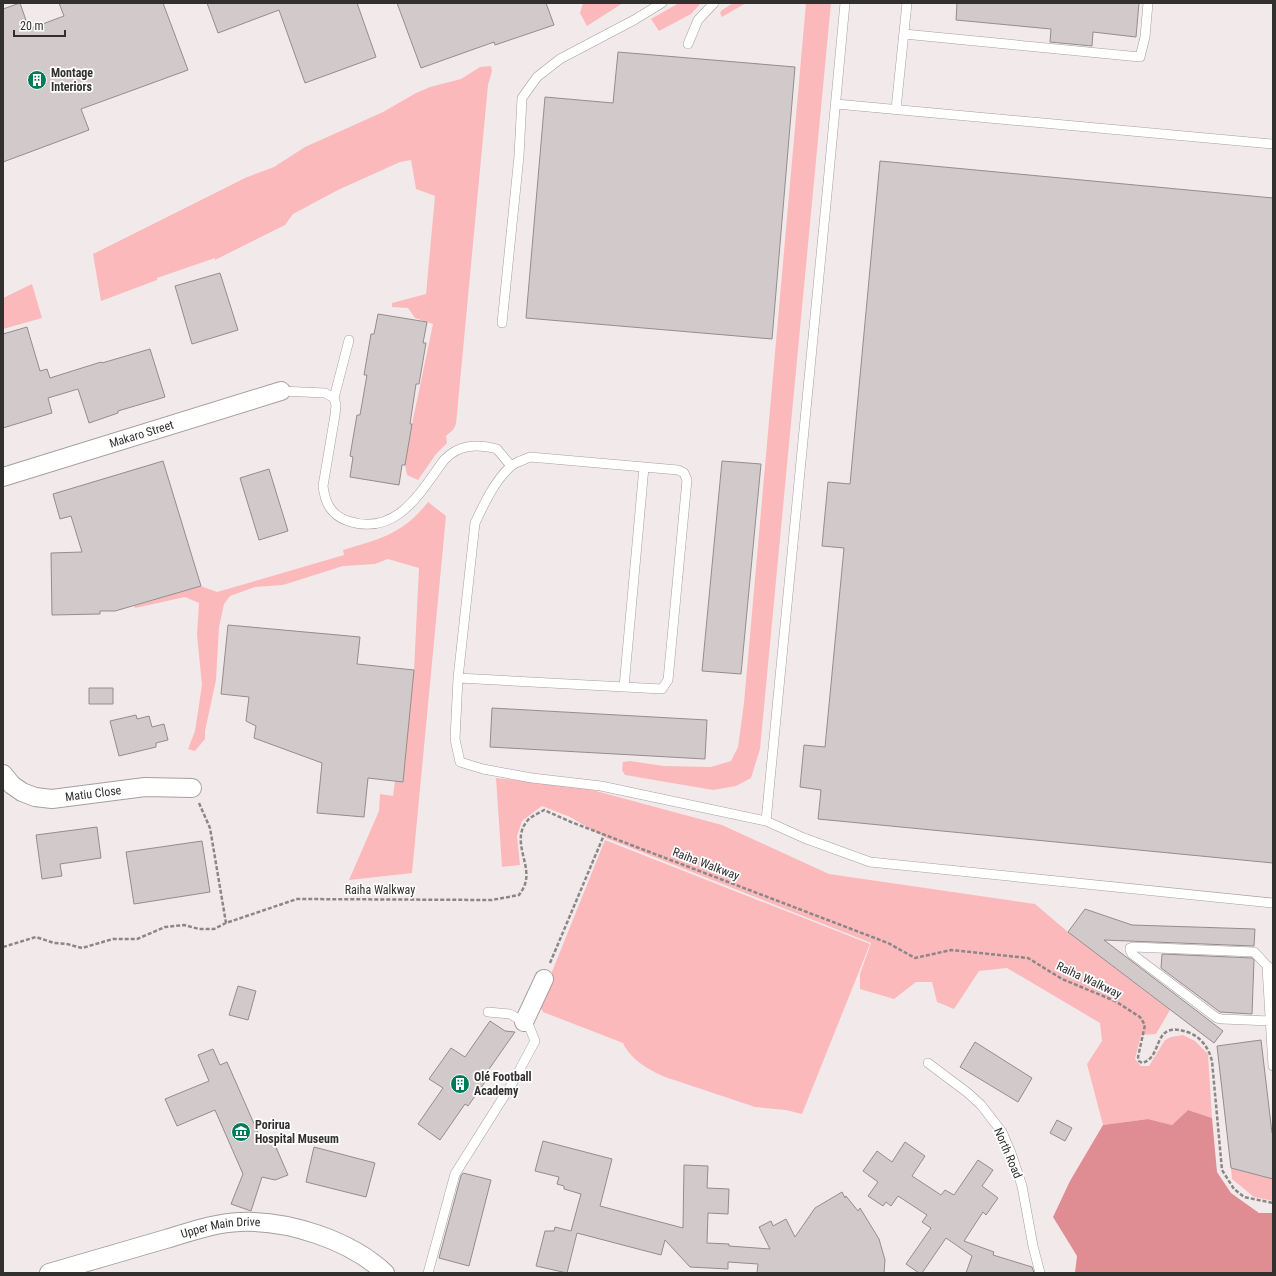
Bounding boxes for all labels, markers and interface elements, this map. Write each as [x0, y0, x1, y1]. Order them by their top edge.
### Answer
scale bar [14, 12, 65, 38]
text: 20 m [20, 19, 44, 33]
place label: Montage Interiors [51, 66, 93, 94]
building icon: Montage Interiors [26, 69, 48, 91]
street label: Makaro Street [108, 418, 176, 451]
street label: Matiu Close [64, 783, 122, 804]
street label: Raiha Walkway [671, 845, 741, 883]
street label: Raiha Walkway [345, 883, 415, 897]
street label: Raiha Walkway [1054, 959, 1124, 1001]
place label: Olé Football Academy [474, 1070, 532, 1098]
building icon: Olé Football Academy [449, 1073, 471, 1095]
place label: Porirua Hospital Museum [255, 1118, 339, 1146]
museum icon: Porirua Hospital Museum [230, 1121, 252, 1143]
street label: North Road [991, 1126, 1025, 1180]
street label: Upper Main Drive [179, 1215, 261, 1241]

